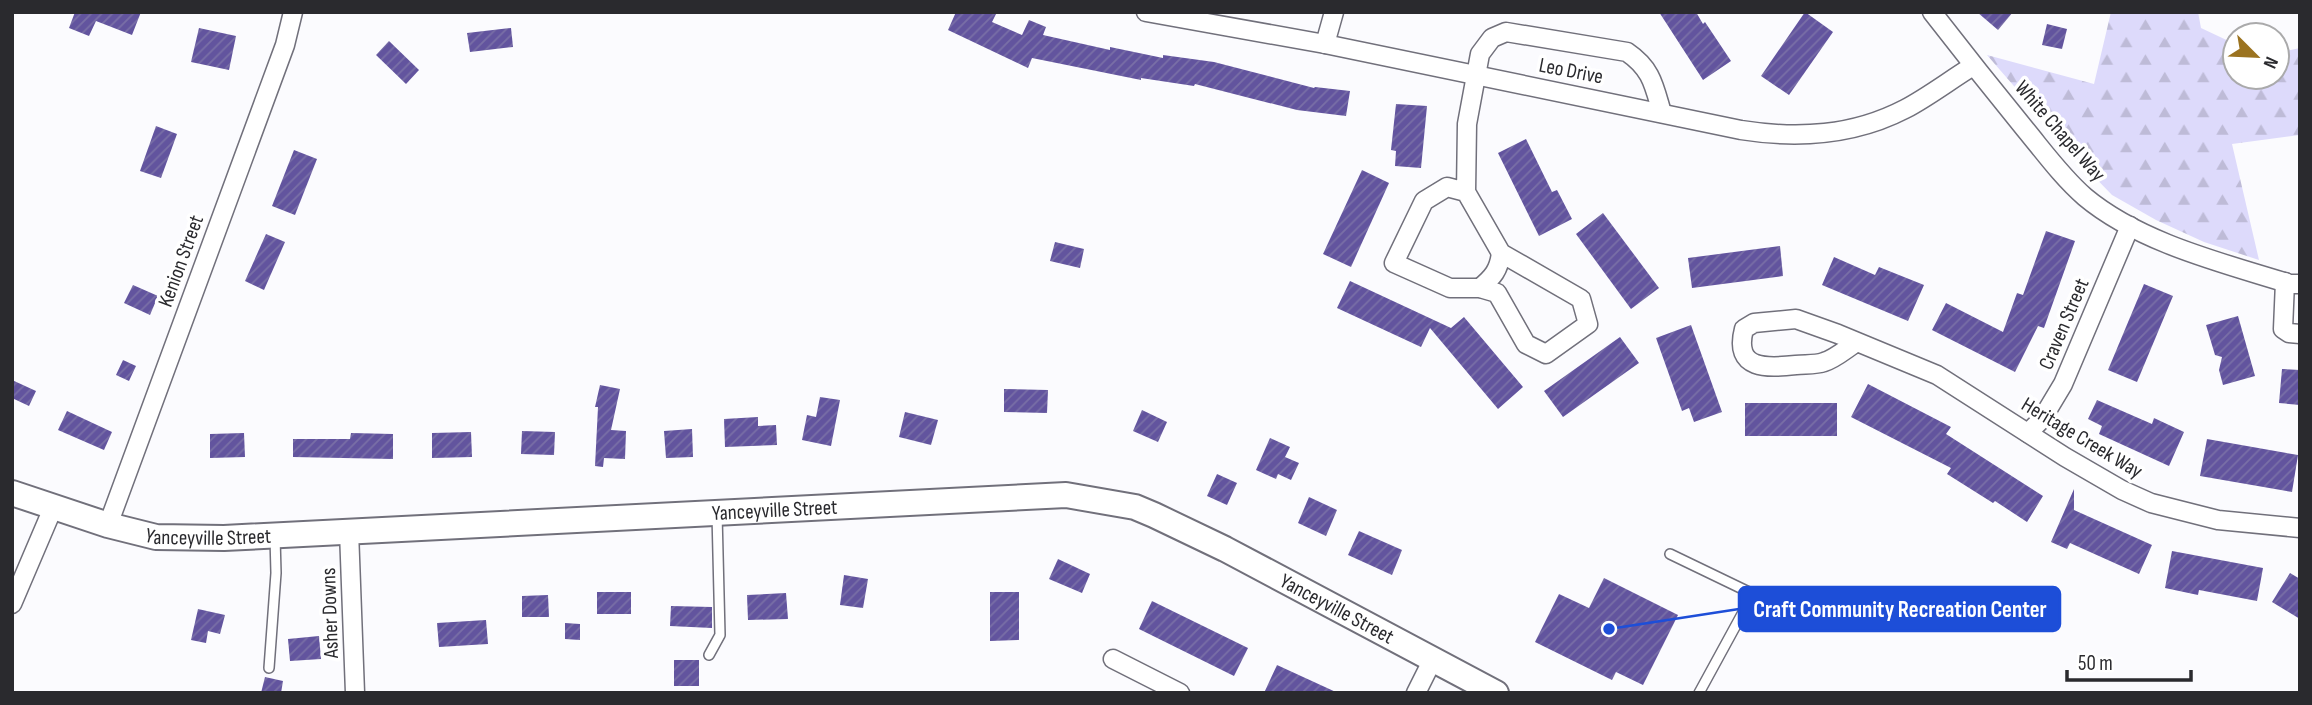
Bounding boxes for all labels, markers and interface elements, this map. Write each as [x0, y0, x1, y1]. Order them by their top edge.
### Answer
north arrow [2221, 21, 2291, 91]
street label: Leo Drive [1537, 53, 1605, 89]
text: N [2258, 53, 2283, 72]
street label: White Chapel Way [2009, 75, 2111, 187]
street label: Kenion Street [153, 212, 209, 310]
street label: Craven Street [2034, 275, 2094, 373]
street label: Heritage Creek Way [2017, 392, 2147, 484]
street label: Yanceyville Street [711, 494, 838, 526]
street label: Yanceyville Street [143, 522, 272, 551]
street label: Asher Downs [316, 567, 344, 660]
street label: Yanceyville Street [1276, 568, 1398, 649]
callout: Craft Community Recreation Center [1739, 587, 2060, 631]
text: Craft Community Recreation Center [1753, 596, 2047, 624]
scale bar [2067, 638, 2191, 682]
text: 50 m [2078, 651, 2113, 676]

